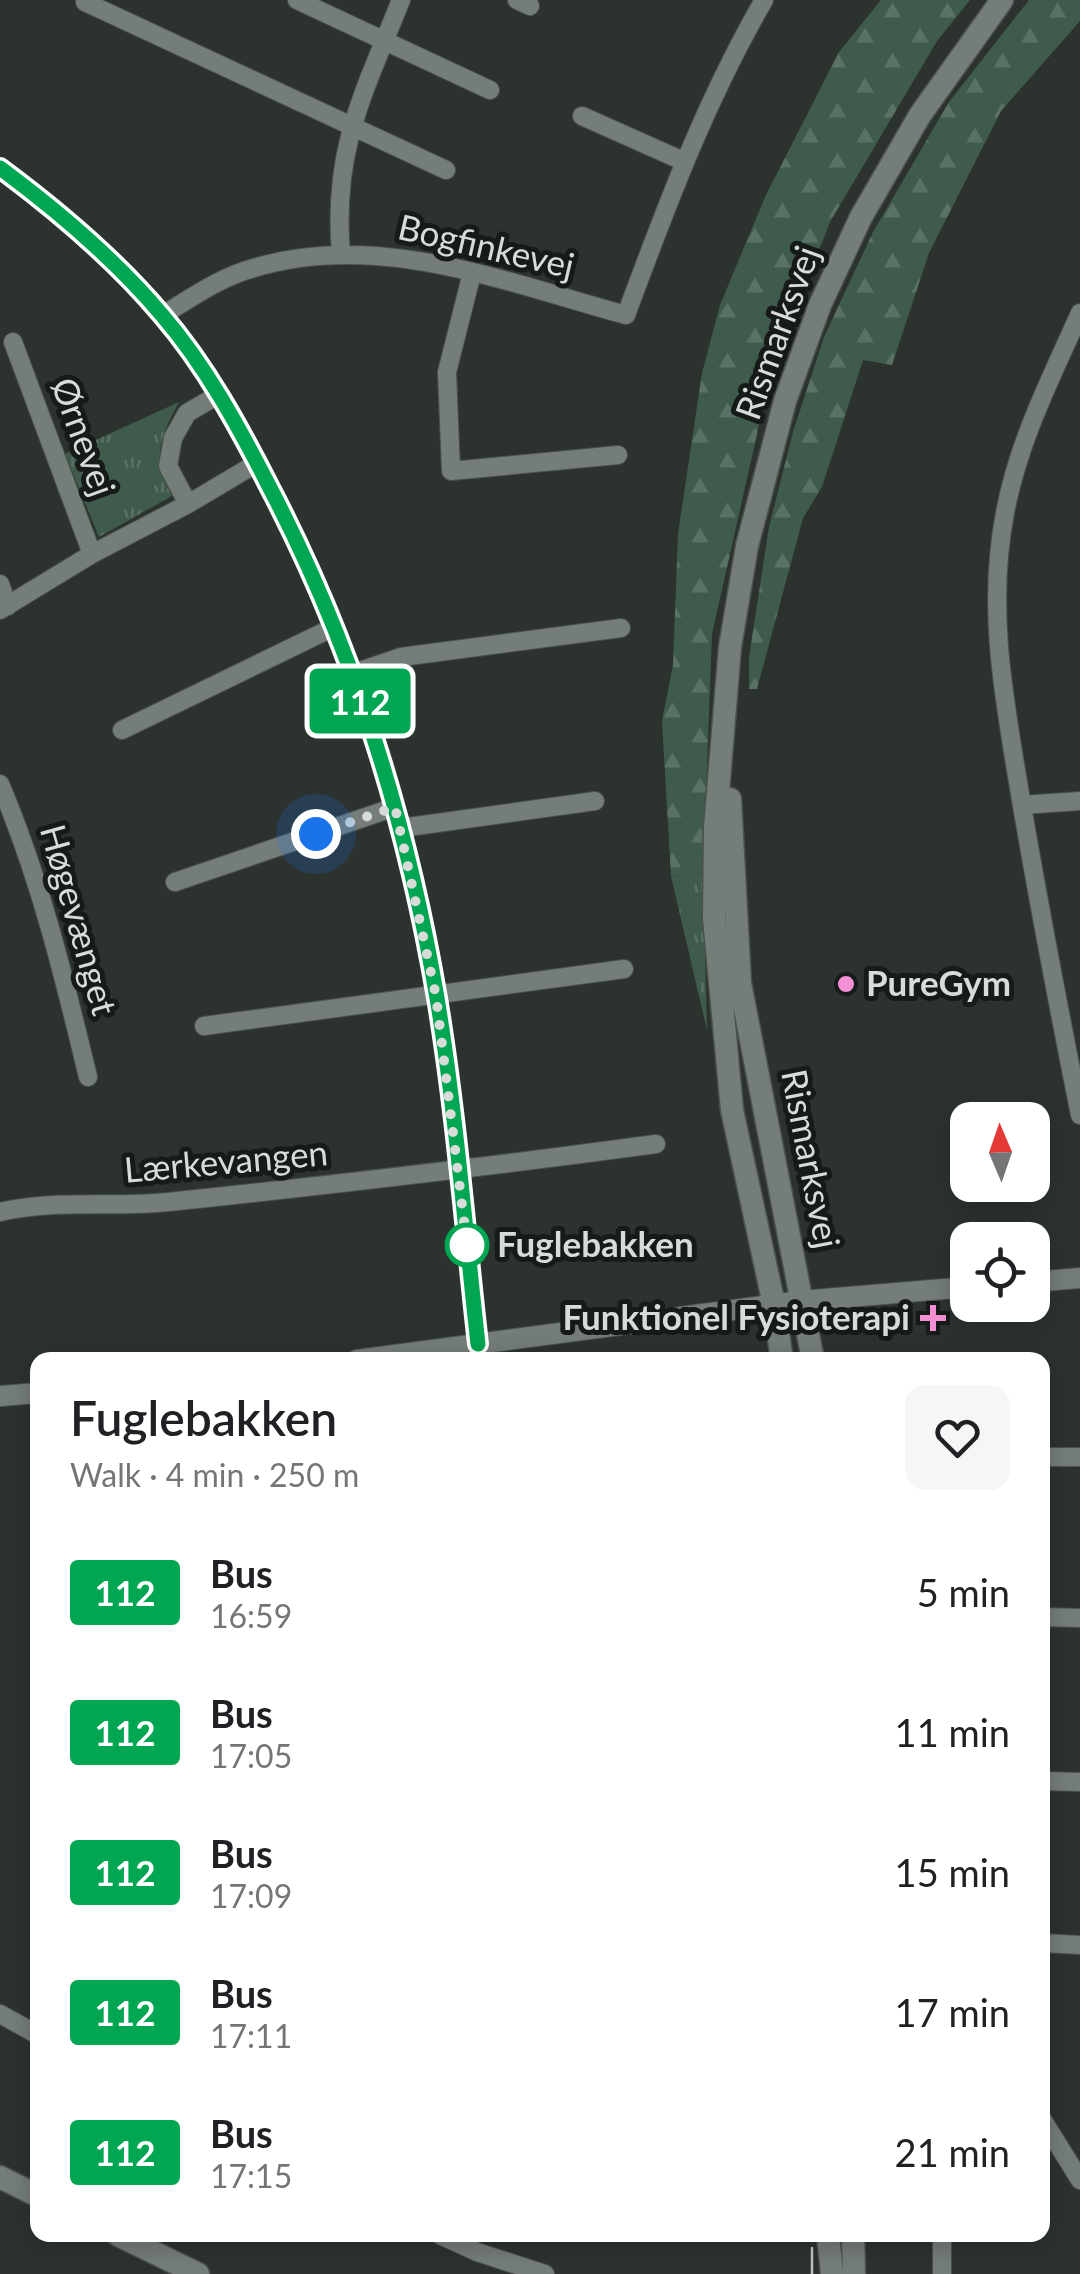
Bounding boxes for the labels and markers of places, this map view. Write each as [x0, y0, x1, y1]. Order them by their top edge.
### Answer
place label: PureGym [866, 961, 1011, 1003]
marker: PureGym [835, 973, 857, 995]
place label: Fuglebakken [497, 1222, 694, 1264]
marker: Fuglebakken [446, 1224, 488, 1266]
place label: Funktionel Fysioterapi [563, 1295, 910, 1337]
marker: Funktionel Fysioterapi [920, 1305, 946, 1331]

